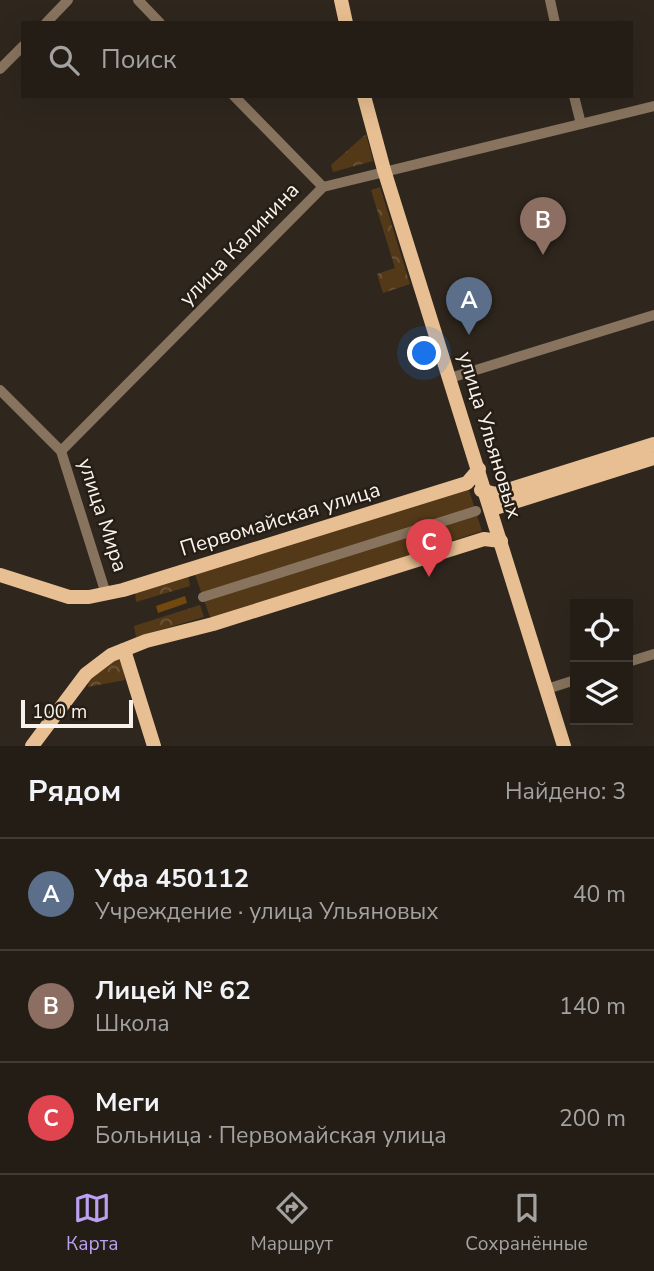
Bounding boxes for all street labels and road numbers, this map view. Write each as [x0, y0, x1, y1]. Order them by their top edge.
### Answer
street label: улица Калинина [173, 176, 305, 312]
street label: улица Ульяновых [451, 348, 529, 522]
street label: улица Мира [71, 455, 135, 575]
street label: Первомайская улица [176, 475, 384, 563]

